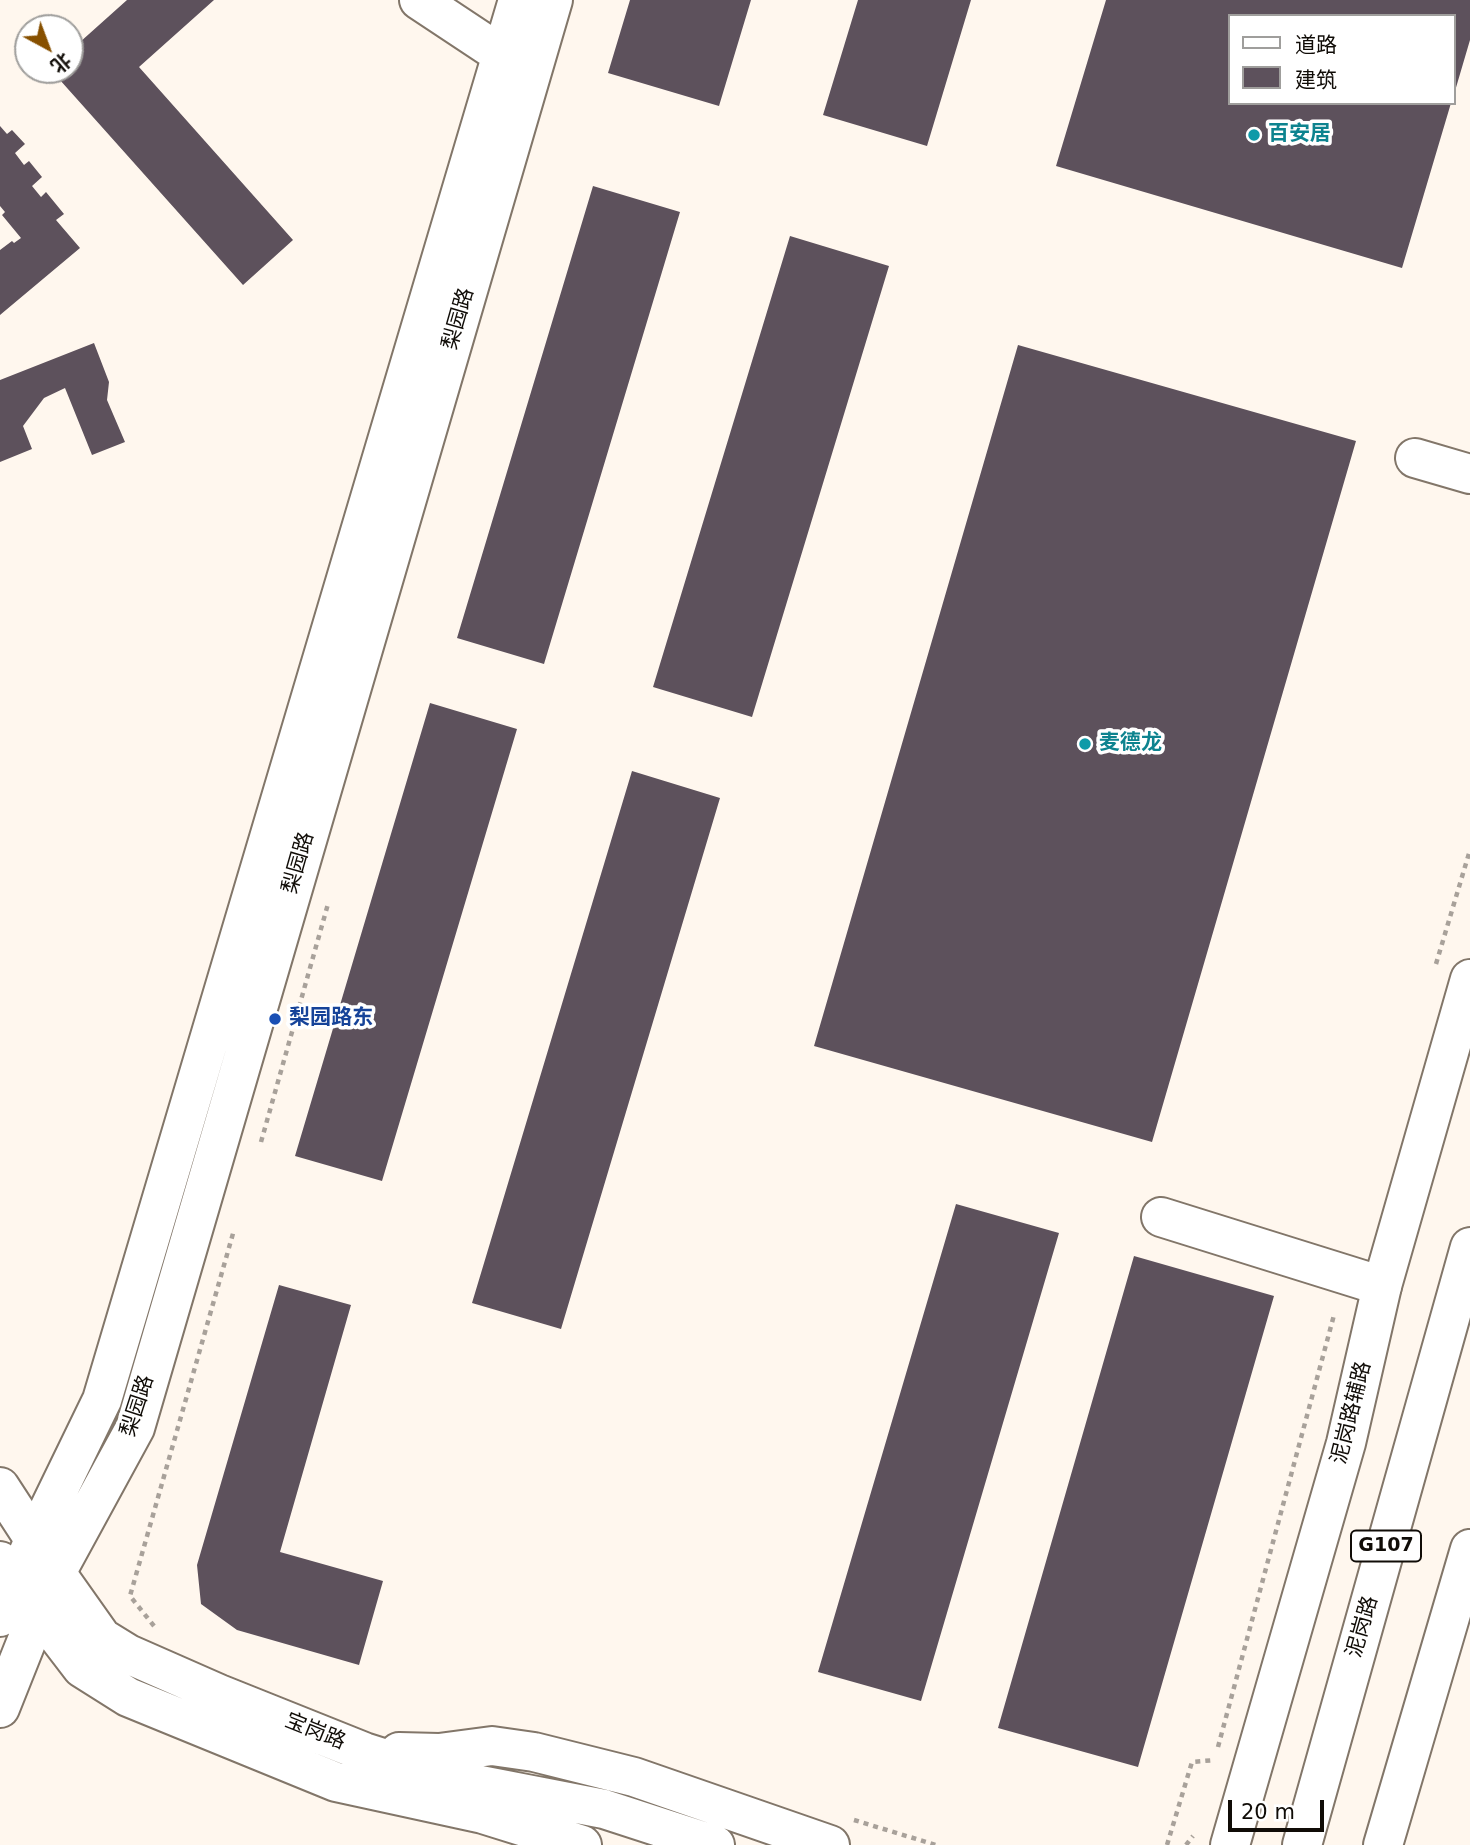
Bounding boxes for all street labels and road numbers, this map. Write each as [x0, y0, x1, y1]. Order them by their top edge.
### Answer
street label: 梨园路 [438, 285, 480, 353]
street label: 梨园路 [278, 829, 320, 897]
street label: 泥岗路辅路 [1327, 1359, 1377, 1467]
street label: 梨园路 [116, 1372, 160, 1440]
road number: G107 [1351, 1530, 1421, 1562]
street label: 泥岗路 [1342, 1593, 1384, 1661]
street label: 宝岗路 [281, 1709, 349, 1755]

